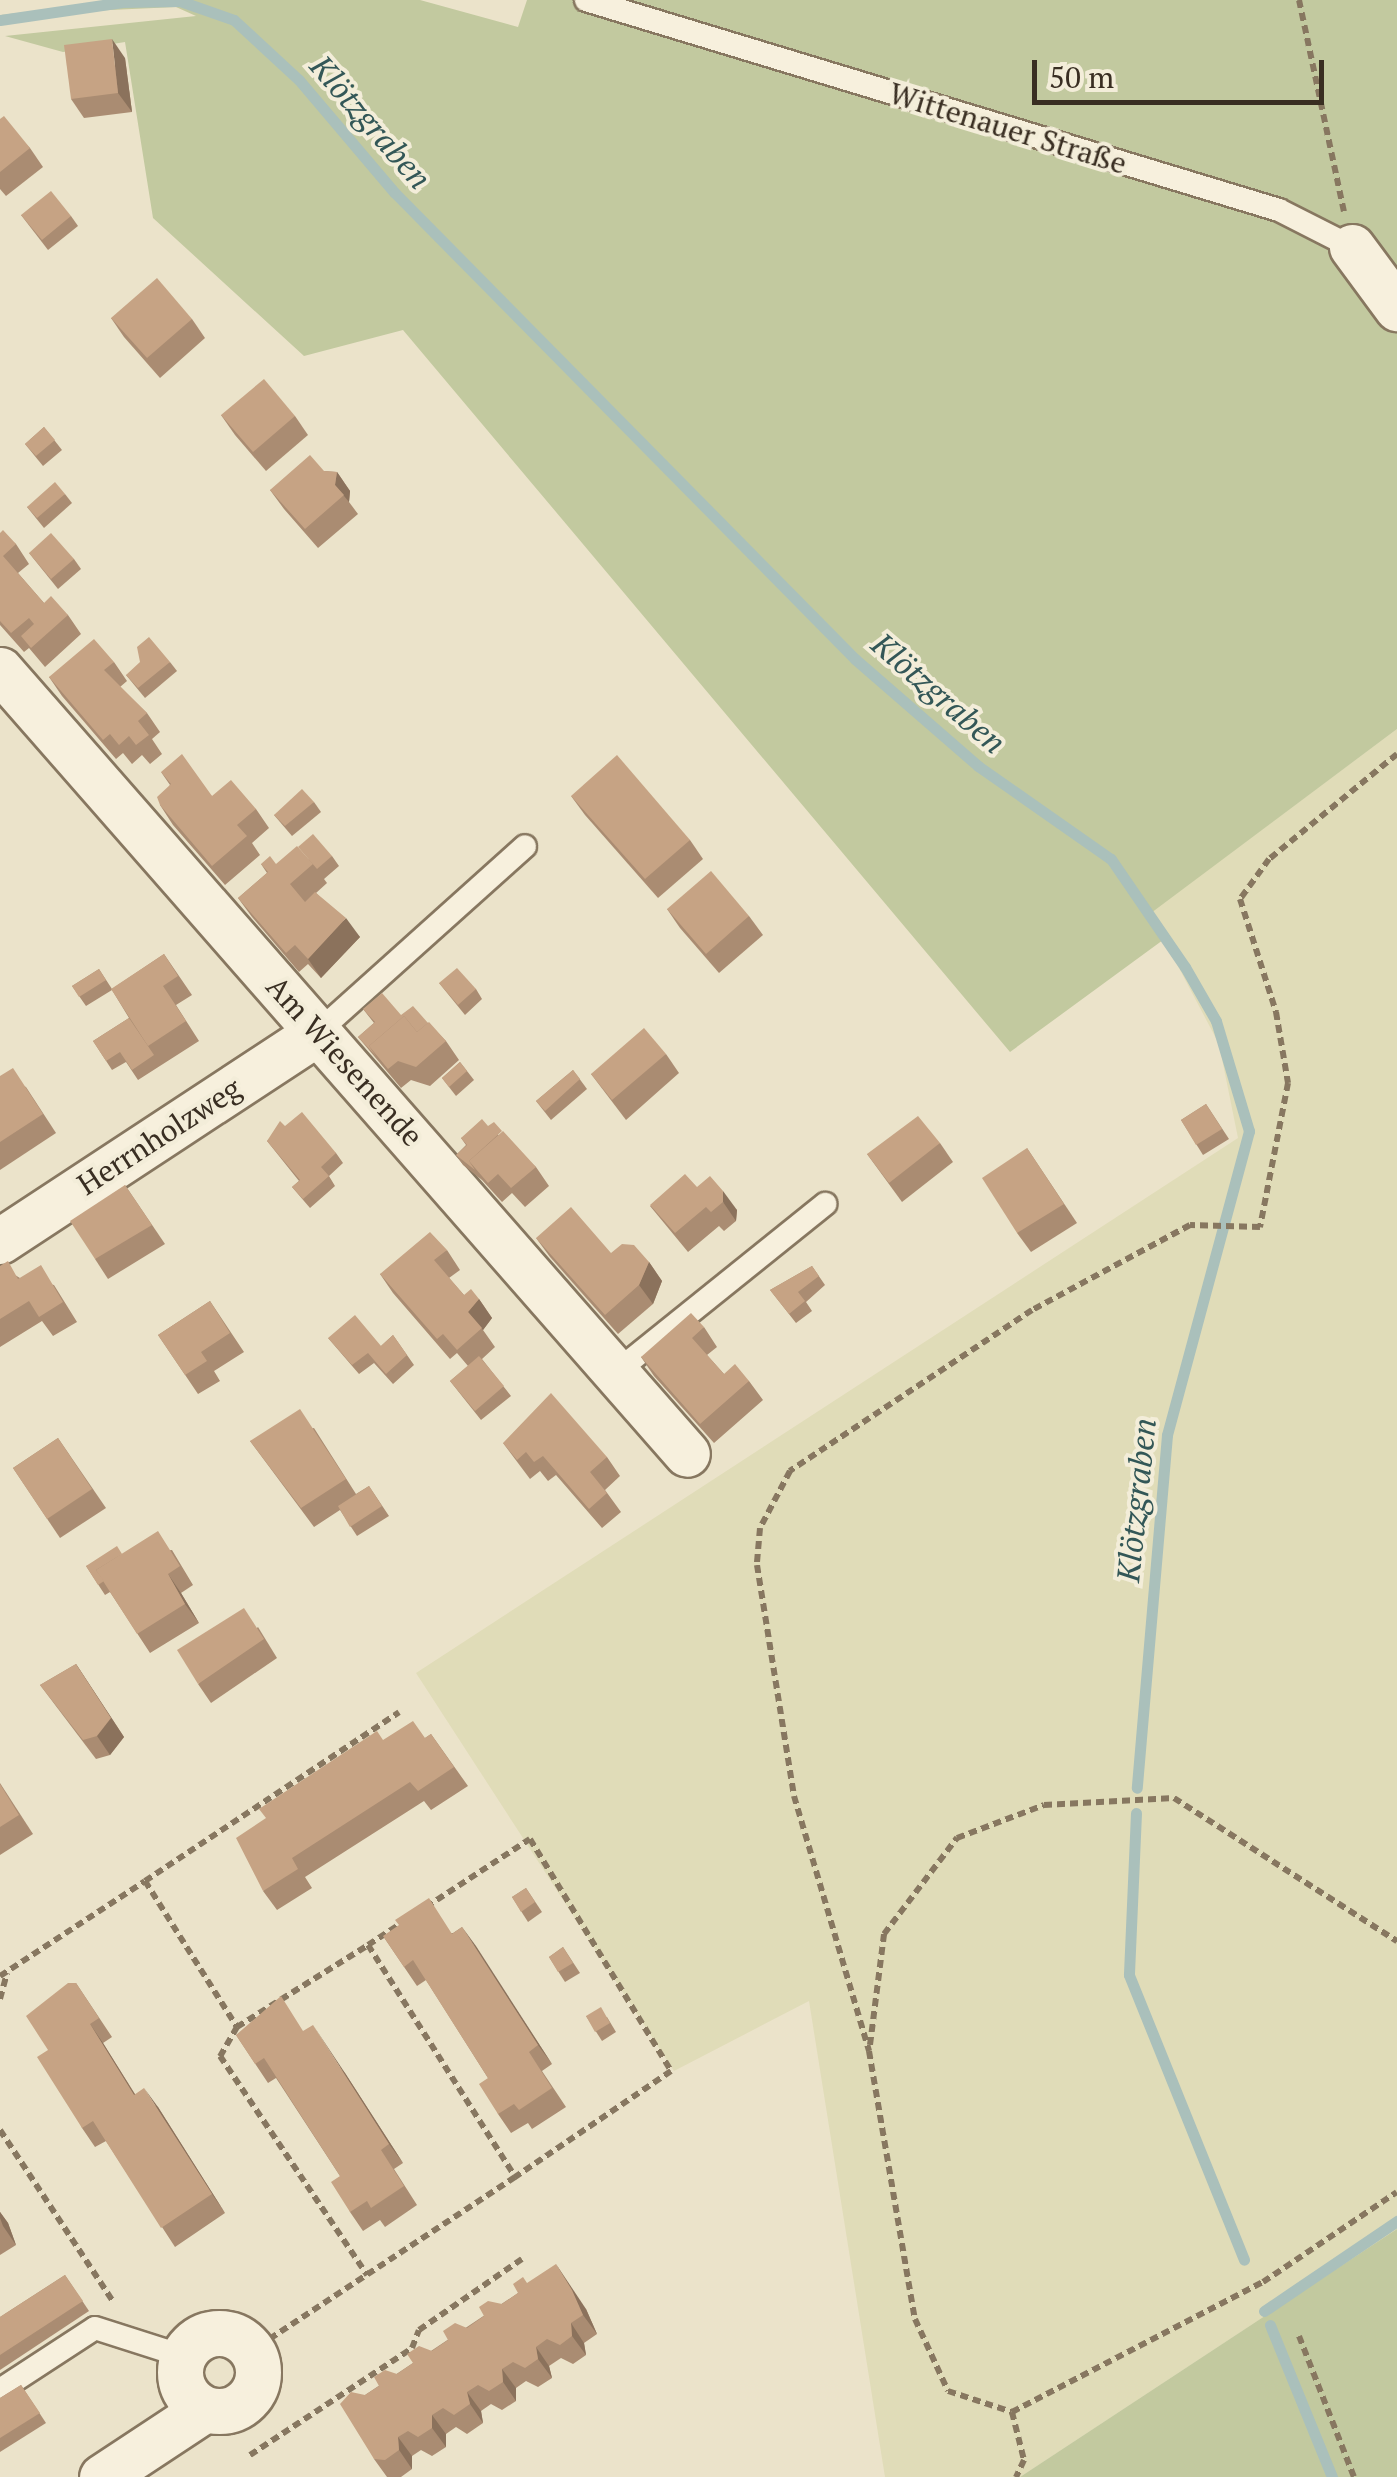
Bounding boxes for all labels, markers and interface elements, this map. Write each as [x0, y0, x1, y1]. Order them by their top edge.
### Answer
scale bar [1037, 40, 1330, 102]
water label: Klötzgraben [303, 47, 439, 197]
text: 50 m [1049, 57, 1114, 97]
street label: Wittenauer Straße [885, 75, 1131, 181]
water label: Klötzgraben [864, 625, 1014, 761]
street label: Am Wiesenende [259, 969, 431, 1153]
street label: Herrnholzweg [70, 1070, 248, 1202]
water label: Klötzgraben [1108, 1416, 1164, 1584]

